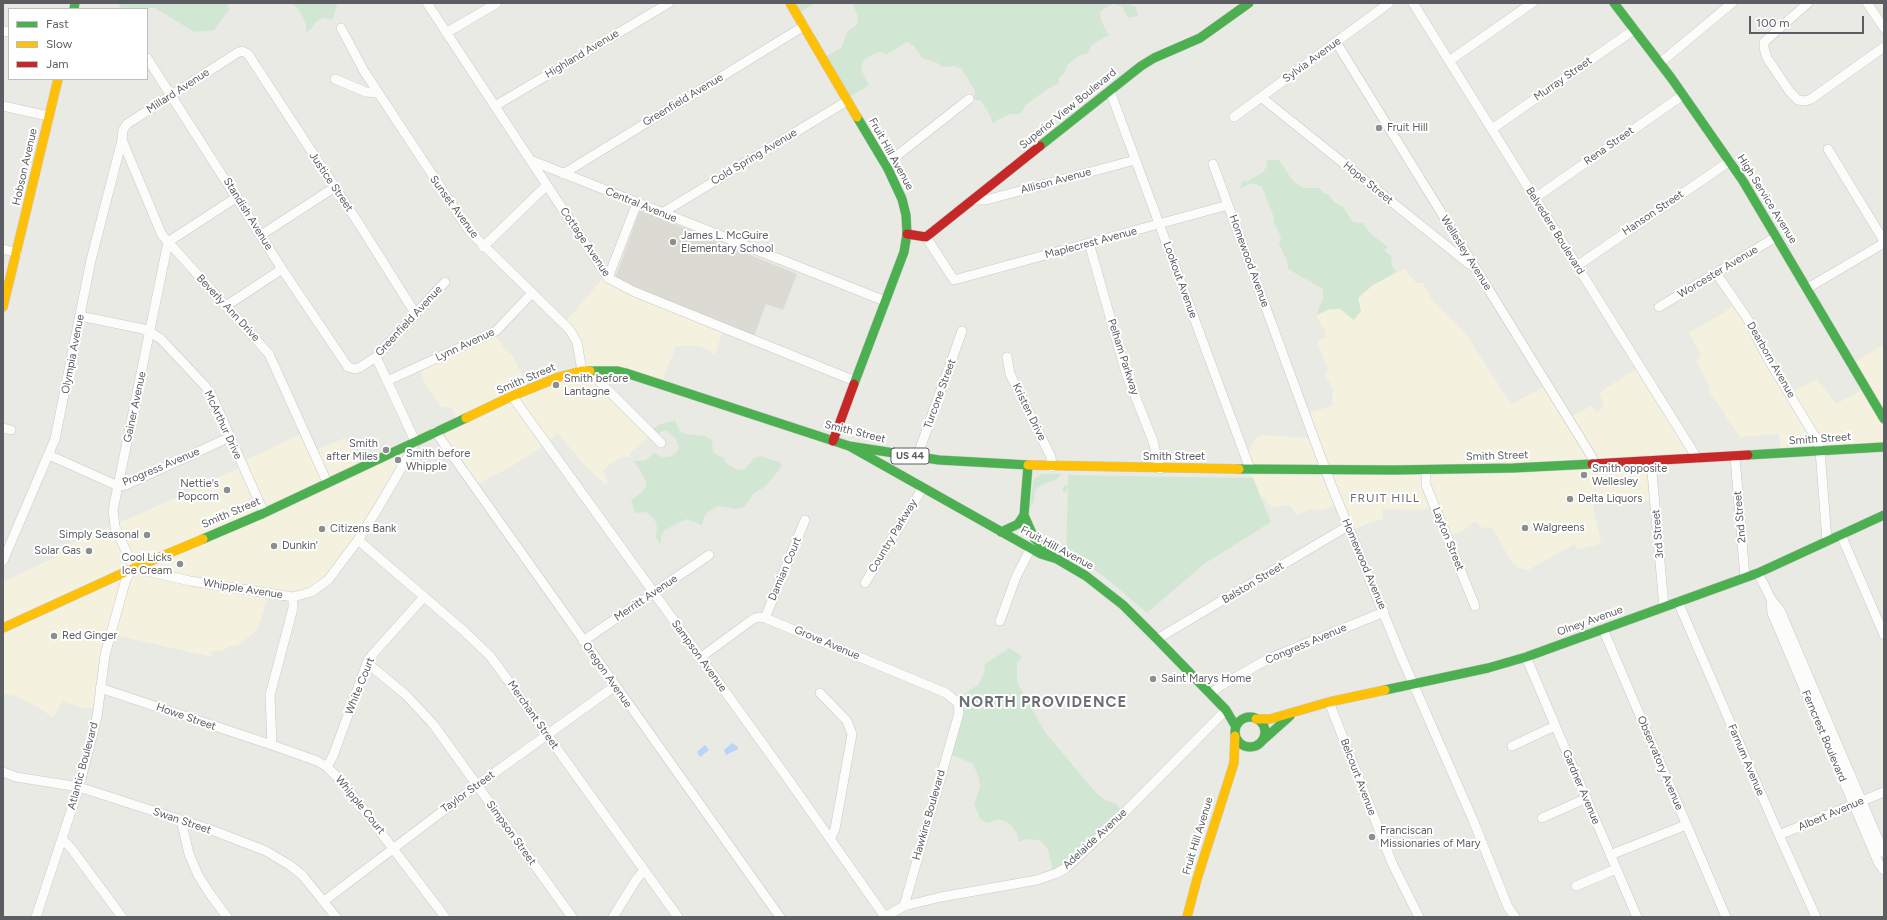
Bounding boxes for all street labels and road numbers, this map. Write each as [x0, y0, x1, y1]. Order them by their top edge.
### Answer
street label: Highland Avenue [543, 27, 621, 81]
street label: Sylvia Avenue [1280, 34, 1344, 86]
street label: Murray Street [1531, 54, 1595, 104]
street label: Millard Avenue [144, 66, 212, 116]
street label: Superior View Boulevard [1017, 66, 1119, 152]
street label: Greenfield Avenue [640, 71, 726, 129]
street label: Fruit Hill Avenue [866, 116, 916, 192]
street label: Rena Street [1581, 124, 1637, 168]
street label: Cold Spring Avenue [709, 126, 799, 188]
street label: Hobson Avenue [10, 127, 40, 207]
street label: Justice Street [306, 150, 356, 214]
street label: High Service Avenue [1734, 152, 1800, 246]
street label: Hope Street [1340, 159, 1396, 207]
street label: Allison Avenue [1019, 165, 1093, 197]
street label: Sunset Avenue [427, 173, 481, 241]
street label: Standish Avenue [220, 175, 276, 253]
street label: Central Avenue [603, 185, 679, 225]
street label: Belvedere Boulevard [1523, 185, 1587, 277]
street label: Hanson Street [1620, 188, 1686, 238]
street label: Cottage Avenue [557, 205, 613, 279]
street label: Homewood Avenue [1226, 213, 1272, 309]
street label: Wellesley Avenue [1438, 213, 1494, 293]
street label: Maplecrest Avenue [1044, 224, 1138, 262]
street label: Lookout Avenue [1160, 240, 1200, 320]
street label: Worcester Avenue [1676, 243, 1760, 301]
street label: Beverly Ann Drive [194, 272, 262, 344]
street label: Greenfield Avenue [373, 283, 445, 359]
street label: Olympia Avenue [59, 313, 87, 395]
street label: Pelham Parkway [1104, 317, 1142, 397]
street label: Dearborn Avenue [1744, 320, 1798, 400]
street label: Lynn Avenue [433, 326, 497, 364]
street label: Turcone Street [921, 357, 959, 431]
street label: Smith Street [495, 361, 557, 397]
street label: Gainer Avenue [121, 370, 149, 444]
street label: Kristen Drive [1009, 381, 1049, 443]
street label: McArthur Drive [201, 388, 245, 462]
street label: Smith Street [823, 418, 887, 446]
street label: Smith Street [1788, 430, 1852, 448]
street label: Progress Avenue [120, 445, 202, 489]
road number: US 44 [891, 448, 929, 464]
street label: Smith Street [1466, 448, 1528, 464]
street label: Smith Street [1143, 450, 1205, 464]
street label: 2nd Street [1731, 490, 1749, 544]
street label: Smith Street [200, 495, 262, 531]
street label: Country Parkway [866, 497, 920, 575]
street label: Layton Street [1429, 505, 1467, 573]
street label: 3rd Street [1649, 509, 1667, 559]
street label: Homewood Avenue [1339, 517, 1389, 611]
street label: Fruit Hill Avenue [1018, 523, 1096, 573]
street label: Damian Court [766, 535, 804, 603]
street label: Balston Street [1220, 559, 1286, 607]
street label: Merritt Avenue [612, 572, 680, 624]
street label: Whipple Avenue [202, 576, 284, 602]
street label: Olney Avenue [1555, 603, 1625, 639]
street label: Sampson Avenue [668, 617, 730, 695]
street label: Congress Avenue [1263, 621, 1349, 667]
street label: Grove Avenue [792, 623, 862, 663]
street label: Oregon Avenue [579, 640, 635, 710]
street label: White Court [343, 656, 377, 716]
street label: Merchant Street [504, 678, 562, 752]
street label: Ferncrest Boulevard [1799, 688, 1849, 784]
street label: Howe Street [154, 701, 218, 733]
street label: Observatory Avenue [1634, 714, 1686, 812]
street label: Atlantic Boulevard [65, 721, 101, 811]
street label: Farnum Avenue [1725, 722, 1767, 798]
street label: Belcourt Avenue [1337, 737, 1379, 817]
street label: Gardner Avenue [1559, 748, 1603, 826]
street label: Taylor Street [439, 768, 497, 816]
street label: Hawkins Boulevard [910, 768, 948, 862]
street label: Whipple Court [332, 773, 388, 837]
street label: Albert Avenue [1796, 794, 1866, 834]
street label: Fruit Hill Avenue [1180, 795, 1216, 877]
street label: Simpson Street [483, 798, 539, 868]
street label: Swan Street [151, 805, 213, 837]
street label: Adelaide Avenue [1060, 806, 1130, 872]

